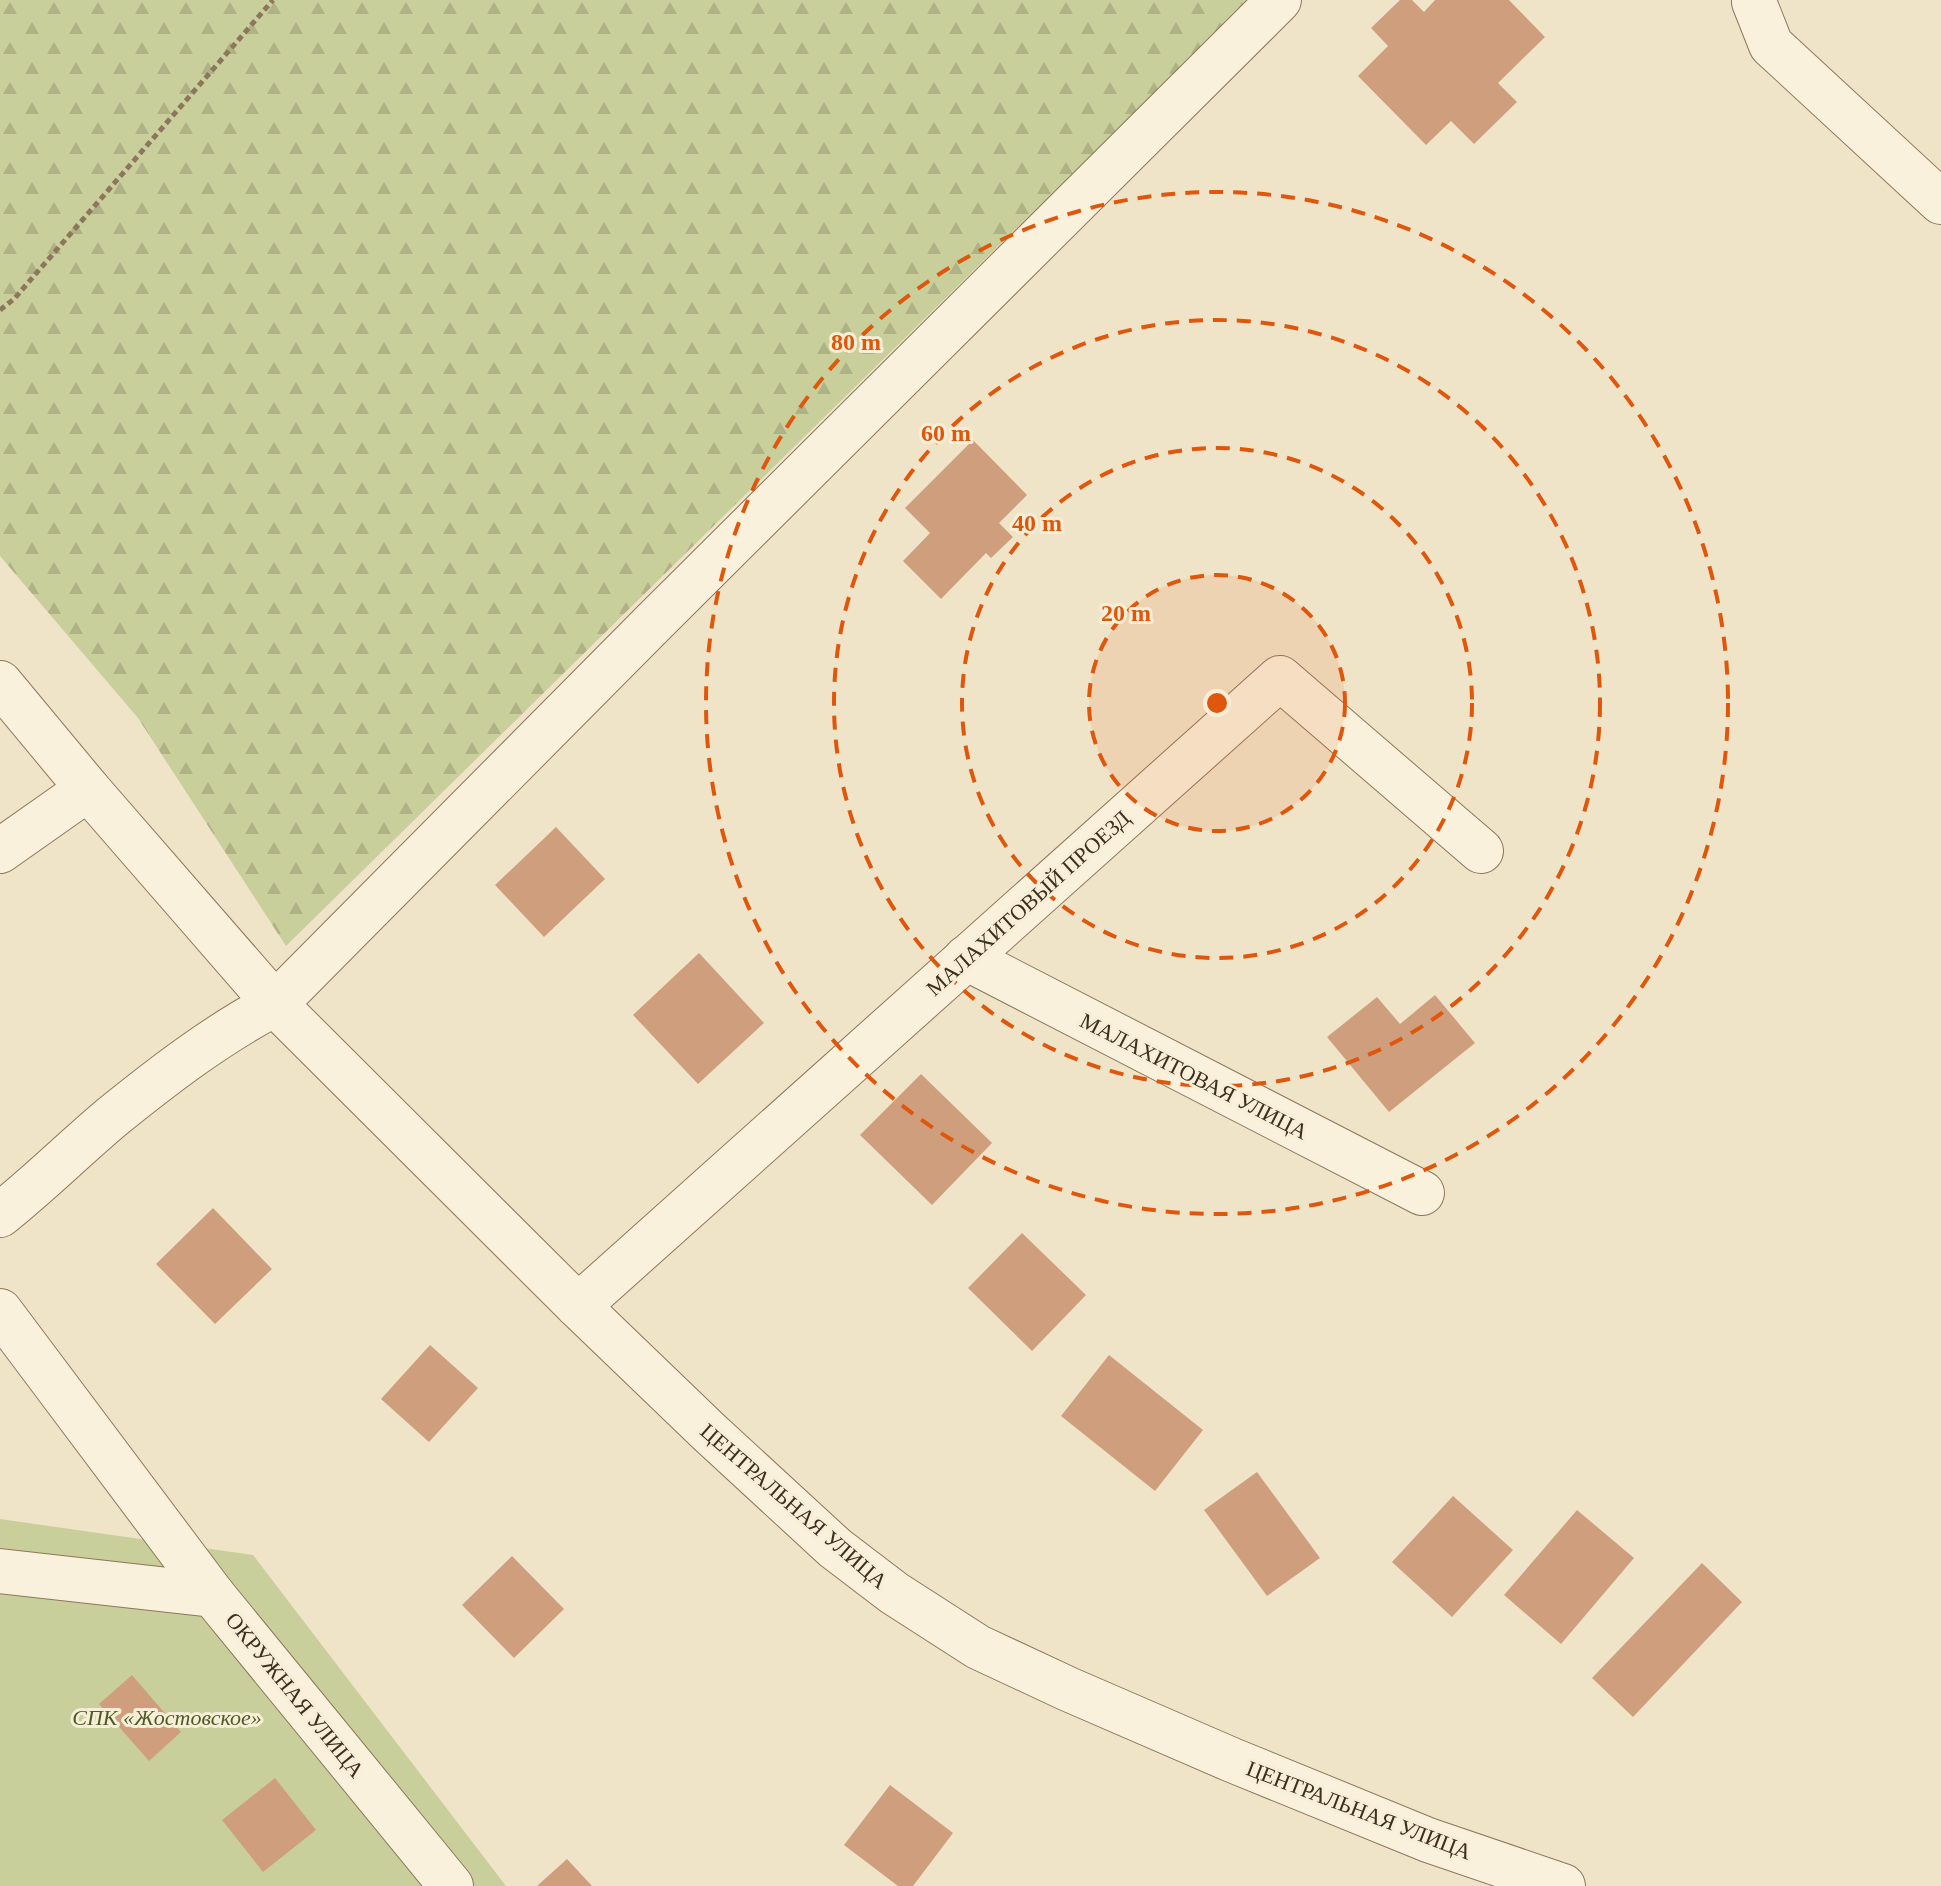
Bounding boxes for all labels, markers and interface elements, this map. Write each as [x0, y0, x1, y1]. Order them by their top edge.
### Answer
text: 80 m [831, 329, 881, 355]
text: 60 m [921, 420, 971, 446]
text: 40 m [1012, 510, 1062, 536]
text: 20 m [1101, 600, 1151, 626]
centre of rings [1203, 689, 1231, 717]
street label: МАЛАХИТОВЫЙ ПРОЕЗД [921, 805, 1135, 1001]
street label: МАЛАХИТОВАЯ УЛИЦА [1076, 1008, 1312, 1144]
street label: ЦЕНТРАЛЬНАЯ УЛИЦА [696, 1418, 893, 1594]
street label: ОКРУЖНАЯ УЛИЦА [221, 1607, 369, 1783]
park label: СПК «Жостовское» [72, 1705, 262, 1730]
street label: ЦЕНТРАЛЬНАЯ УЛИЦА [1243, 1755, 1475, 1865]

